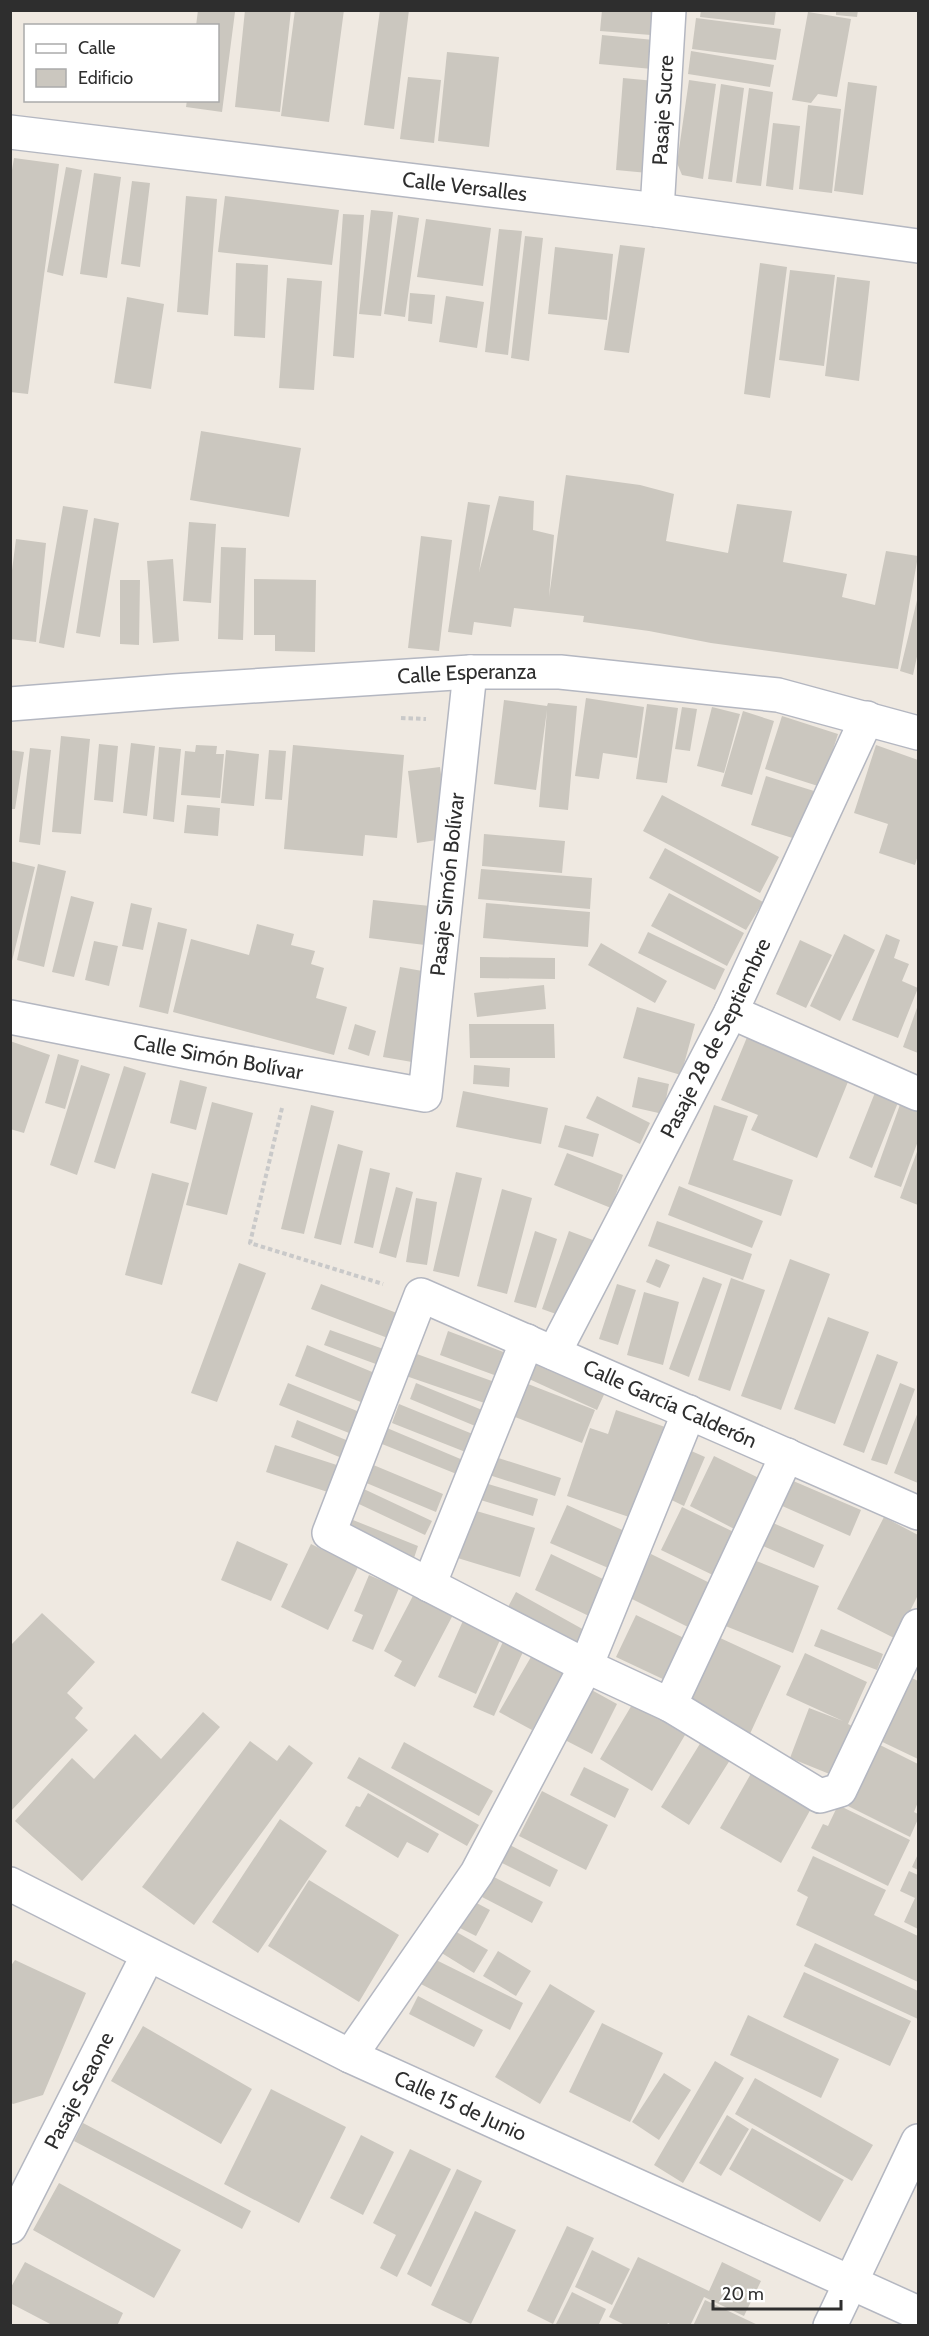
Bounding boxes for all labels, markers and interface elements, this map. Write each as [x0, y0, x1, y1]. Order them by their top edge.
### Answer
legend [24, 24, 219, 102]
text: Calle [78, 37, 115, 59]
street label: Pasaje Sucre [647, 54, 678, 166]
text: Edificio [78, 67, 133, 89]
street label: Calle Versalles [401, 166, 529, 206]
street label: Calle Esperanza [396, 659, 537, 689]
street label: Pasaje Simón Bolívar [425, 791, 469, 977]
street label: Pasaje 28 de Septiembre [655, 934, 776, 1142]
street label: Calle Simón Bolívar [131, 1029, 305, 1085]
street label: Calle García Calderón [579, 1354, 761, 1453]
street label: Pasaje Seaone [39, 2027, 119, 2153]
street label: Calle 15 de Junio [390, 2065, 530, 2146]
scale bar [713, 2273, 840, 2311]
text: 20 m [722, 2283, 764, 2305]

